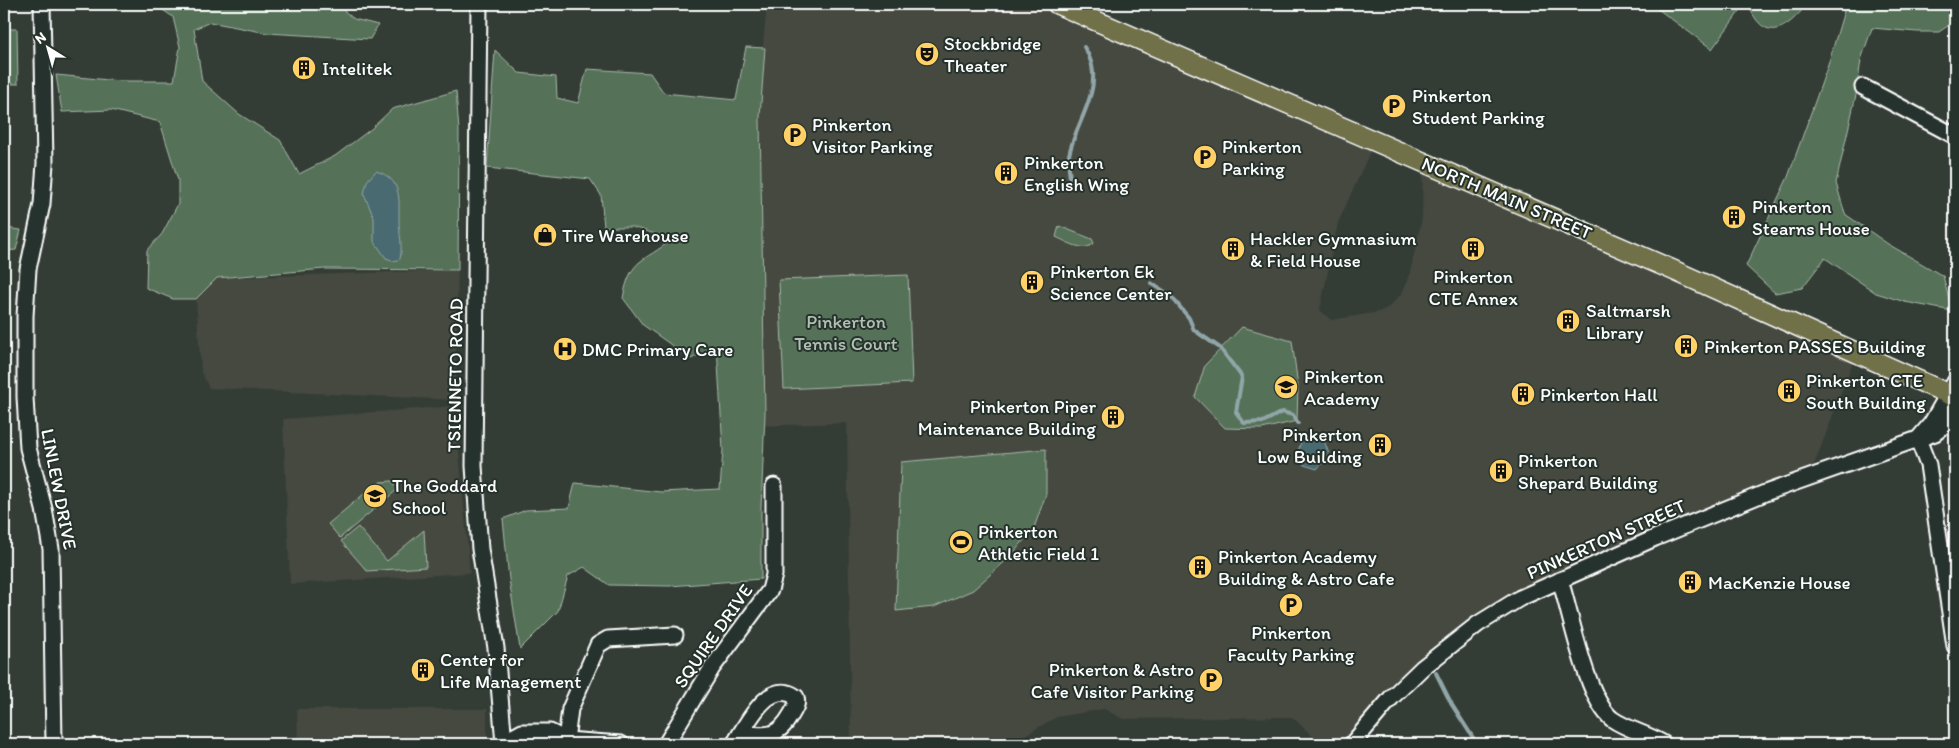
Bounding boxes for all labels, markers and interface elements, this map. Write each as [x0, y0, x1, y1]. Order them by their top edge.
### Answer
north arrow [22, 22, 72, 72]
text: N [32, 28, 49, 48]
place label: Stockbridge Theater [944, 32, 1041, 77]
theatre icon: Stockbridge Theater [914, 41, 940, 67]
building icon: Intelitek [291, 55, 317, 81]
place label: Intelitek [322, 57, 393, 80]
place label: Pinkerton Student Parking [1412, 84, 1545, 129]
parking icon: Pinkerton Student Parking [1381, 93, 1407, 119]
place label: Pinkerton Visitor Parking [812, 113, 933, 158]
parking icon: Pinkerton Visitor Parking [782, 122, 808, 148]
place label: Pinkerton Parking [1222, 135, 1302, 180]
parking icon: Pinkerton Parking [1192, 144, 1218, 170]
place label: Pinkerton English Wing [1024, 151, 1129, 196]
street label: NORTH MAIN STREET [1418, 152, 1596, 244]
building icon: Pinkerton English Wing [993, 160, 1019, 186]
place label: Pinkerton Stearns House [1752, 195, 1870, 240]
building icon: Pinkerton Stearns House [1721, 204, 1747, 230]
shop icon: Tire Warehouse [532, 222, 558, 248]
place label: Tire Warehouse [562, 224, 689, 247]
place label: Hackler Gymnasium & Field House [1250, 227, 1416, 272]
building icon: Hackler Gymnasium & Field House [1220, 236, 1246, 262]
building icon: Pinkerton CTE Annex [1460, 236, 1486, 262]
place label: Pinkerton Ek Science Center [1050, 260, 1172, 305]
place label: Pinkerton CTE Annex [1428, 265, 1518, 310]
building icon: Pinkerton Ek Science Center [1019, 269, 1045, 295]
street label: TSIENNETO ROAD [442, 298, 468, 452]
place label: Saltmarsh Library [1586, 299, 1671, 344]
building icon: Saltmarsh Library [1555, 308, 1581, 334]
park label: Pinkerton Tennis Court [794, 310, 898, 355]
building icon: Pinkerton PASSES Building [1673, 333, 1699, 359]
place label: Pinkerton PASSES Building [1704, 335, 1926, 358]
hospital icon: DMC Primary Care [552, 336, 578, 362]
place label: DMC Primary Care [582, 338, 733, 361]
place label: Pinkerton Academy [1304, 365, 1384, 410]
place label: Pinkerton CTE South Building [1806, 369, 1926, 414]
school or university icon: Pinkerton Academy [1273, 374, 1299, 400]
building icon: Pinkerton CTE South Building [1776, 378, 1802, 404]
building icon: Pinkerton Hall [1510, 381, 1536, 407]
place label: Pinkerton Hall [1540, 383, 1658, 406]
place label: Pinkerton Piper Maintenance Building [918, 395, 1096, 440]
building icon: Pinkerton Piper Maintenance Building [1100, 404, 1126, 430]
place label: Pinkerton Low Building [1257, 423, 1362, 468]
street label: LINLEW DRIVE [36, 427, 82, 551]
building icon: Pinkerton Low Building [1367, 432, 1393, 458]
place label: Pinkerton Shepard Building [1518, 449, 1658, 494]
building icon: Pinkerton Shepard Building [1488, 458, 1514, 484]
place label: The Goddard School [392, 474, 497, 519]
school or university icon: The Goddard School [362, 483, 388, 509]
street label: PINKERTON STREET [1523, 494, 1689, 584]
place label: Pinkerton Athletic Field 1 [978, 520, 1099, 565]
sports icon: Pinkerton Athletic Field 1 [948, 529, 974, 555]
place label: Pinkerton Academy Building & Astro Cafe [1218, 545, 1395, 590]
building icon: Pinkerton Academy Building & Astro Cafe [1187, 554, 1213, 580]
building icon: MacKenzie House [1677, 569, 1703, 595]
place label: MacKenzie House [1708, 571, 1851, 594]
street label: SQUIRE DRIVE [669, 579, 758, 692]
parking icon: Pinkerton Faculty Parking [1278, 592, 1304, 618]
place label: Pinkerton Faculty Parking [1228, 621, 1355, 666]
place label: Center for Life Management [440, 648, 581, 693]
building icon: Center for Life Management [410, 657, 436, 683]
place label: Pinkerton & Astro Cafe Visitor Parking [1031, 658, 1194, 703]
parking icon: Pinkerton & Astro Cafe Visitor Parking [1198, 667, 1224, 693]

